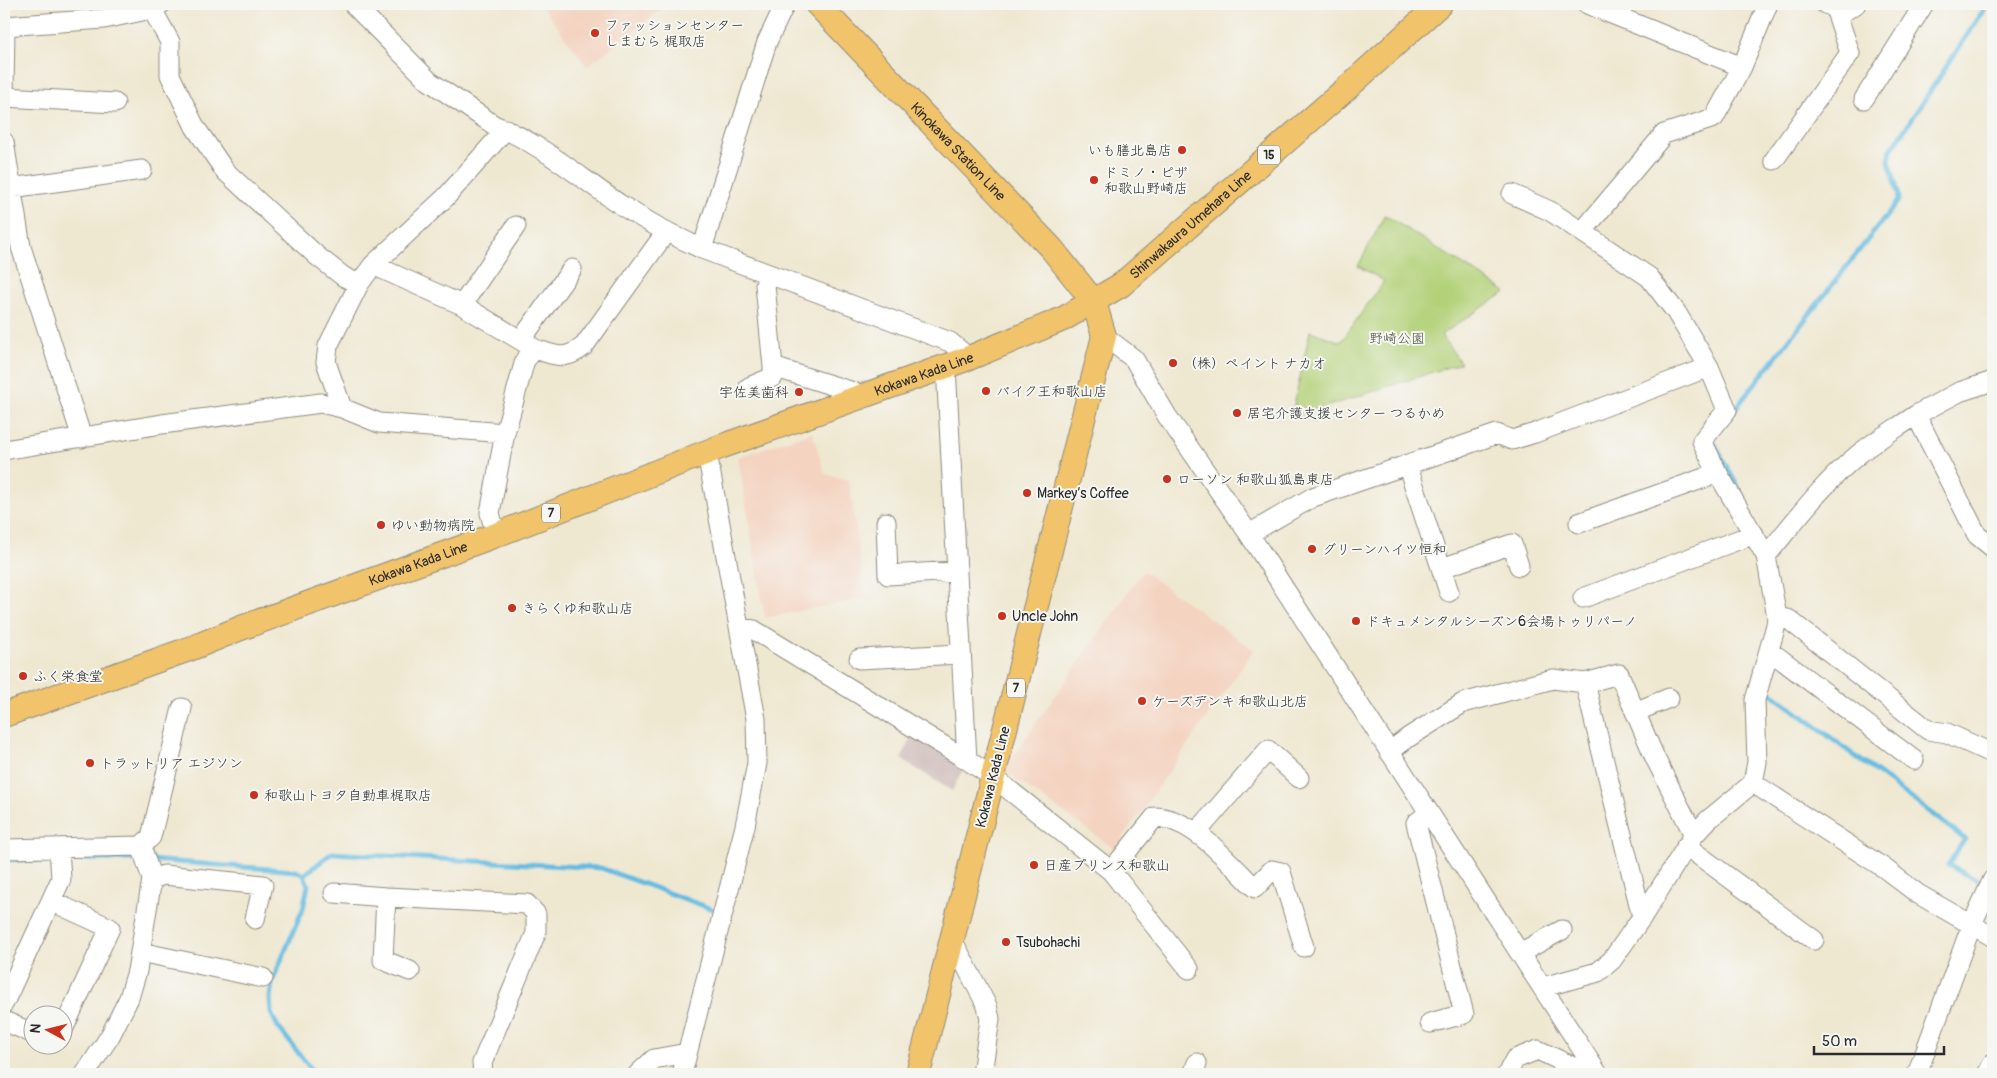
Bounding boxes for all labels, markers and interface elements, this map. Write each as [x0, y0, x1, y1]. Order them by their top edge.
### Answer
place label: ファッションセンター しまむら 梶取店 [605, 17, 744, 50]
marker: ファッションセンター しまむら 梶取店 [589, 27, 601, 39]
street label: Kinokawa Station Line [907, 99, 1009, 204]
place label: いも膳北島店 [1088, 142, 1172, 159]
marker: いも膳北島店 [1176, 144, 1188, 156]
road number: 15 [1258, 146, 1280, 164]
place label: ドミノ・ピザ 和歌山野崎店 [1104, 164, 1188, 197]
street label: Shinwakaura Umehara Line [1126, 167, 1255, 282]
marker: ドミノ・ピザ 和歌山野崎店 [1088, 174, 1100, 186]
park label: 野崎公園 [1369, 330, 1425, 347]
street label: Kokawa Kada Line [872, 349, 976, 400]
place label: （株）ペイント ナカオ [1183, 355, 1326, 372]
marker: （株）ペイント ナカオ [1167, 357, 1179, 369]
place label: バイク王和歌山店 [996, 383, 1107, 400]
place label: 宇佐美歯科 [719, 384, 789, 401]
marker: バイク王和歌山店 [980, 385, 992, 397]
marker: 宇佐美歯科 [793, 386, 805, 398]
place label: 居宅介護支援センター つるかめ [1247, 405, 1445, 422]
marker: 居宅介護支援センター つるかめ [1231, 407, 1243, 419]
place label: ローソン 和歌山狐島東店 [1177, 471, 1334, 488]
marker: ローソン 和歌山狐島東店 [1161, 473, 1173, 485]
place label: Markey’s Coffee [1037, 485, 1129, 502]
marker: Markey’s Coffee [1021, 487, 1033, 499]
road number: 7 [542, 503, 560, 522]
place label: ゆい動物病院 [391, 517, 475, 534]
marker: ゆい動物病院 [375, 519, 387, 531]
street label: Kokawa Kada Line [366, 538, 470, 589]
place label: グリーンハイツ恒和 [1322, 541, 1447, 558]
marker: グリーンハイツ恒和 [1306, 543, 1318, 555]
place label: きらくゆ和歌山店 [522, 600, 633, 617]
marker: きらくゆ和歌山店 [506, 602, 518, 614]
place label: Uncle John [1012, 608, 1078, 625]
marker: Uncle John [996, 610, 1008, 622]
place label: ドキュメンタルシーズン6会場トゥリパーノ [1366, 613, 1637, 630]
marker: ドキュメンタルシーズン6会場トゥリパーノ [1350, 615, 1362, 627]
place label: ふく栄食堂 [33, 668, 103, 685]
marker: ふく栄食堂 [17, 670, 29, 682]
road number: 7 [1007, 678, 1025, 698]
place label: ケーズデンキ 和歌山北店 [1152, 693, 1308, 710]
marker: ケーズデンキ 和歌山北店 [1136, 695, 1148, 707]
street label: Kokawa Kada Line [972, 725, 1014, 829]
place label: トラットリア エジソン [100, 755, 243, 772]
marker: トラットリア エジソン [84, 757, 96, 769]
place label: 和歌山トヨタ自動車梶取店 [264, 787, 432, 804]
marker: 和歌山トヨタ自動車梶取店 [248, 789, 260, 801]
place label: 日産プリンス和歌山 [1044, 857, 1170, 874]
marker: 日産プリンス和歌山 [1028, 859, 1040, 871]
place label: Tsubohachi [1016, 934, 1080, 951]
marker: Tsubohachi [1000, 936, 1012, 948]
north arrow [22, 1006, 72, 1056]
text: N [27, 1023, 45, 1034]
scale bar [1814, 1023, 1944, 1055]
text: 50 m [1822, 1032, 1857, 1051]

